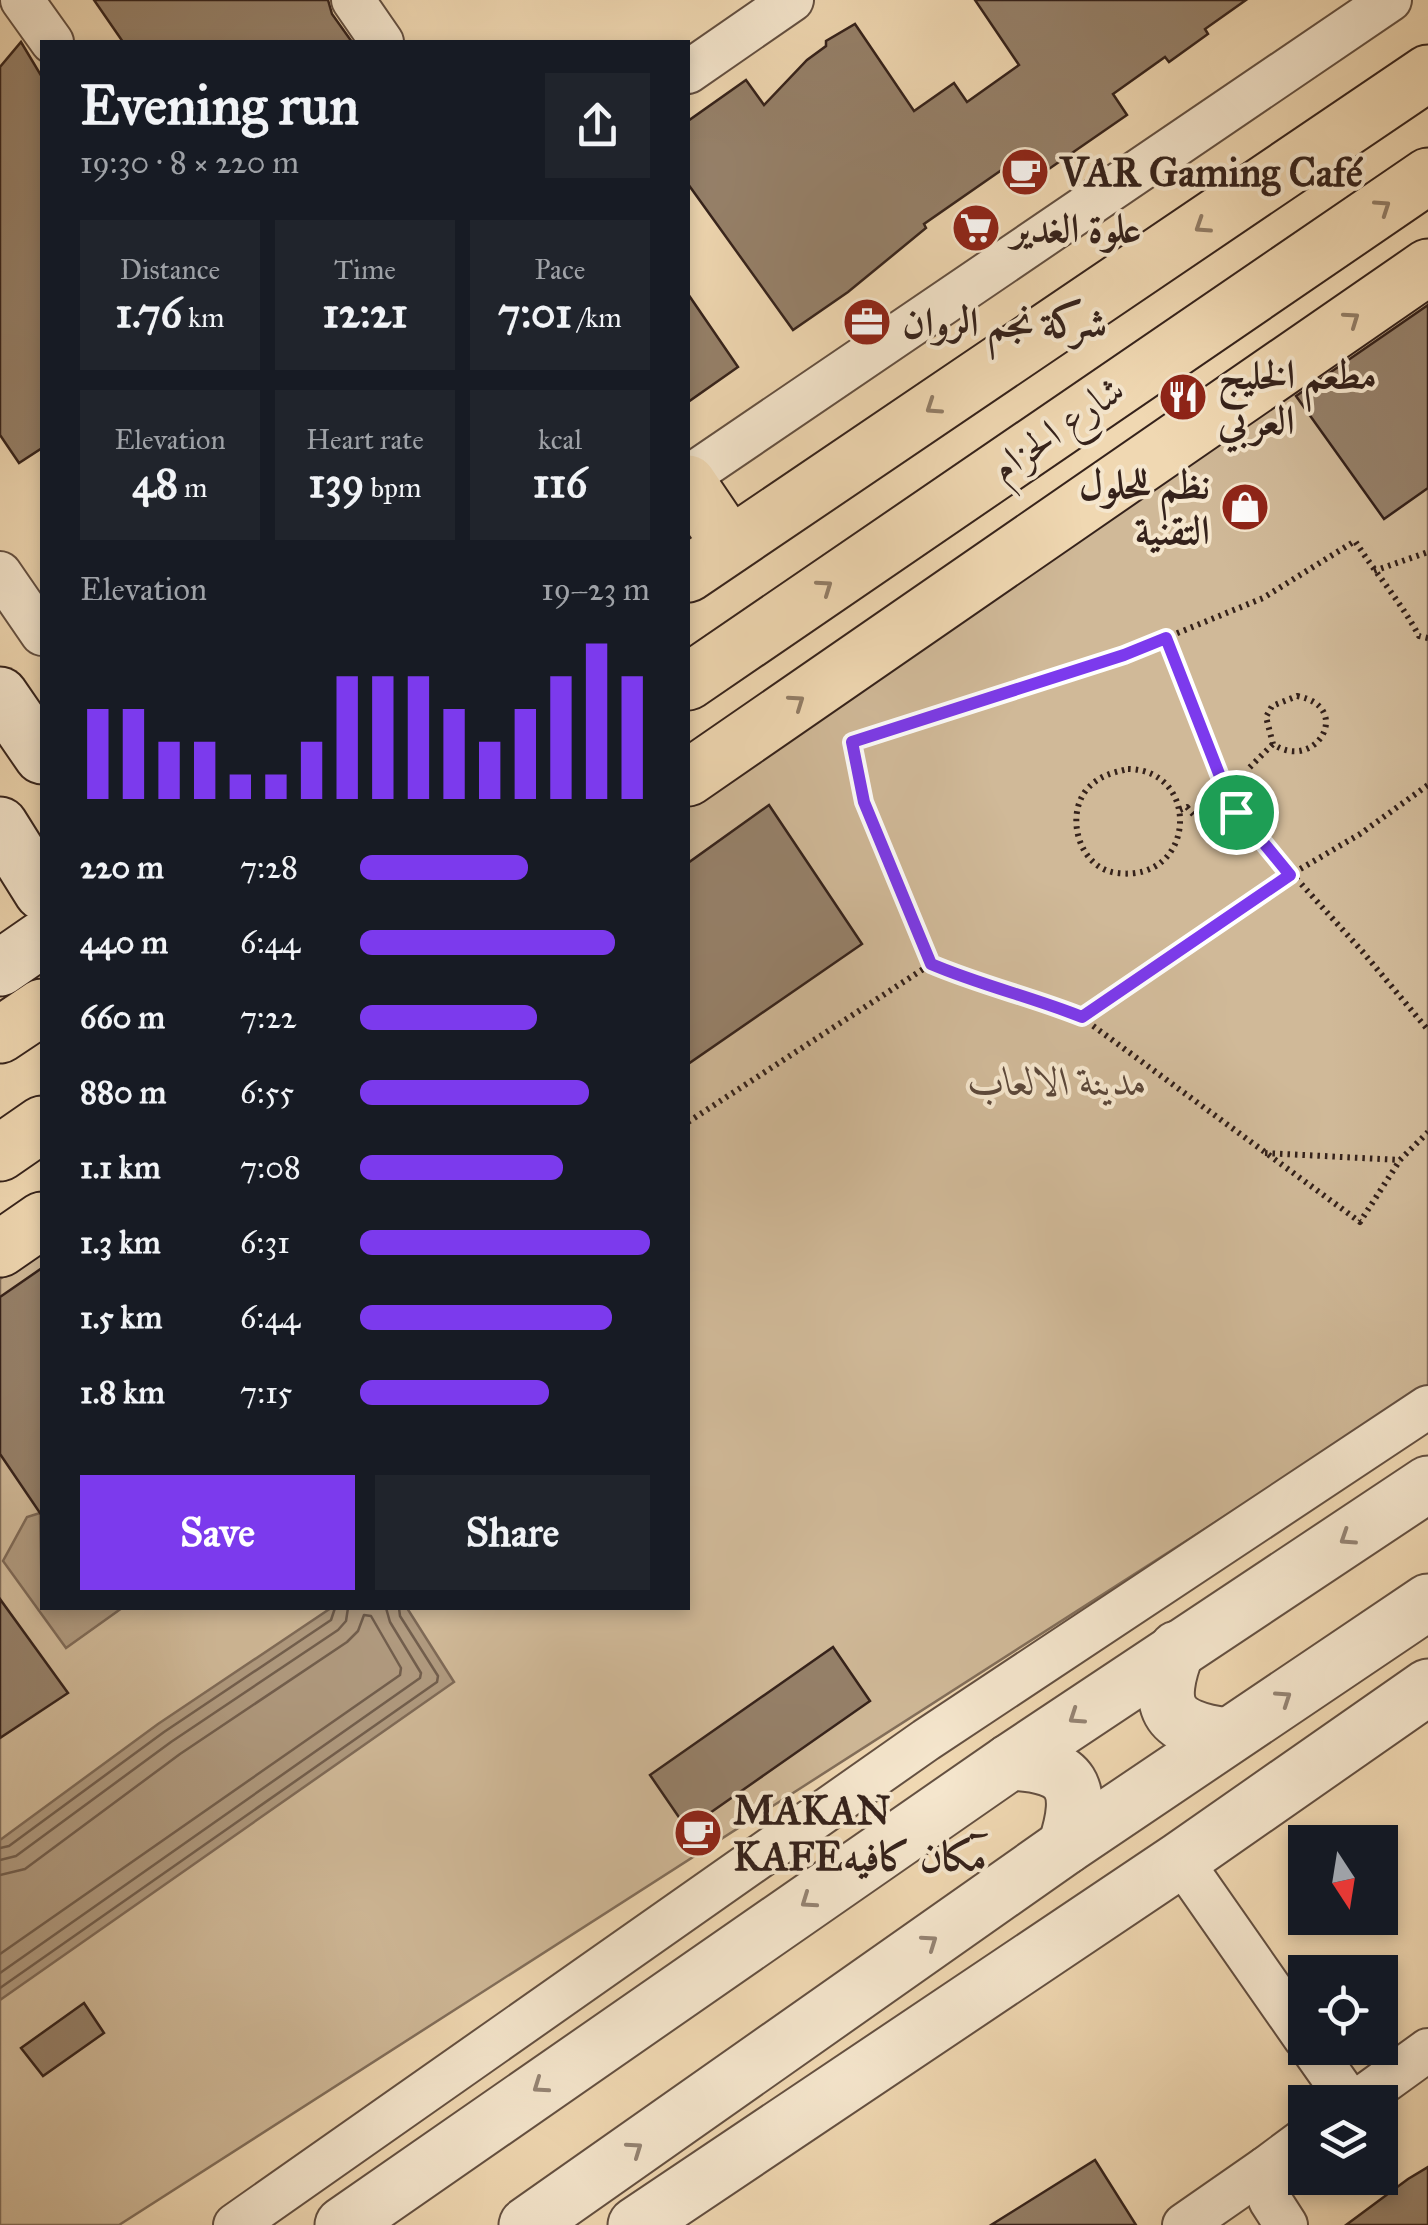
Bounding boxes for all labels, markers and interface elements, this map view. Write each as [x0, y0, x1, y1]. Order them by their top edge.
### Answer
text: Evening run [80, 72, 359, 139]
button: share [545, 73, 650, 178]
text: 19:30 · 8 × 220 m [80, 143, 299, 182]
cafe icon: VAR Gaming Café [999, 146, 1051, 198]
place label: VAR Gaming Café [1059, 148, 1364, 197]
one-way arrow [1372, 200, 1390, 219]
supermarket icon: علوة الغدير [950, 202, 1002, 254]
place label: علوة الغدير [1007, 204, 1141, 253]
one-way arrow [1195, 213, 1213, 232]
text: Distance [120, 252, 220, 287]
text: Time [334, 252, 396, 287]
text: Pace [535, 252, 585, 287]
text: 1.76 [115, 287, 182, 339]
text: 12:21 [322, 287, 408, 339]
text: 7:01 [498, 287, 572, 339]
office icon: شركة نجم الروان [841, 296, 893, 348]
place label: شركة نجم الروان [902, 298, 1107, 360]
text: km [182, 300, 225, 335]
text: /km [572, 300, 622, 335]
one-way arrow [1341, 313, 1360, 331]
place label: مطعم الخليج العربي [1217, 350, 1377, 453]
street label: شارع الحزام [981, 365, 1140, 500]
restaurant icon: مطعم الخليج العربي [1157, 371, 1209, 423]
one-way arrow [925, 395, 943, 414]
text: Elevation [114, 422, 226, 457]
text: Heart rate [306, 422, 424, 457]
text: kcal [538, 422, 582, 457]
text: 48 [132, 457, 178, 509]
text: 139 [308, 457, 364, 509]
text: 116 [533, 457, 587, 509]
place label: نظم للحلول التقنية [1079, 460, 1210, 555]
text: m [178, 470, 208, 505]
text: bpm [364, 470, 422, 505]
shop icon: نظم للحلول التقنية [1219, 481, 1271, 533]
text: Elevation [80, 570, 207, 609]
text: 19–23 m [541, 570, 650, 609]
one-way arrow [814, 581, 833, 599]
one-way arrow [786, 696, 804, 715]
pin [1194, 770, 1279, 855]
icon: arrive [1209, 785, 1264, 840]
text: 220 m [80, 848, 164, 887]
text: 7:28 [240, 848, 298, 887]
text: 440 m [80, 923, 168, 962]
text: 6:44 [240, 923, 300, 962]
text: 660 m [80, 998, 165, 1037]
text: 7:22 [240, 998, 297, 1037]
park label: مدينة الالعاب [968, 1057, 1148, 1106]
text: 880 m [80, 1073, 166, 1112]
text: 6:55 [240, 1073, 294, 1112]
text: 1.1 km [80, 1148, 161, 1187]
text: 7:08 [240, 1148, 301, 1187]
text: 1.3 km [80, 1223, 161, 1262]
text: 6:31 [240, 1223, 290, 1262]
text: 1.5 km [80, 1298, 162, 1337]
text: 6:44 [240, 1298, 300, 1337]
text: 1.8 km [80, 1373, 165, 1412]
text: 7:15 [240, 1373, 292, 1412]
button: Save [80, 1475, 355, 1590]
button: Share [375, 1475, 650, 1590]
one-way arrow [1339, 1525, 1357, 1544]
one-way arrow [1273, 1691, 1291, 1710]
one-way arrow [1068, 1705, 1086, 1724]
place label: MAKAN KAFEمٓكان كافيه [733, 1786, 989, 1881]
cafe icon: MAKAN KAFEمٓكان كافيه [672, 1807, 724, 1859]
north arrow [1288, 1825, 1398, 1935]
map controls [1288, 1825, 1398, 2195]
one-way arrow [800, 1889, 819, 1907]
one-way arrow [918, 1936, 937, 1954]
button: locate [1288, 1955, 1398, 2065]
one-way arrow [533, 2074, 552, 2092]
button: layers [1288, 2085, 1398, 2195]
one-way arrow [624, 2143, 643, 2161]

